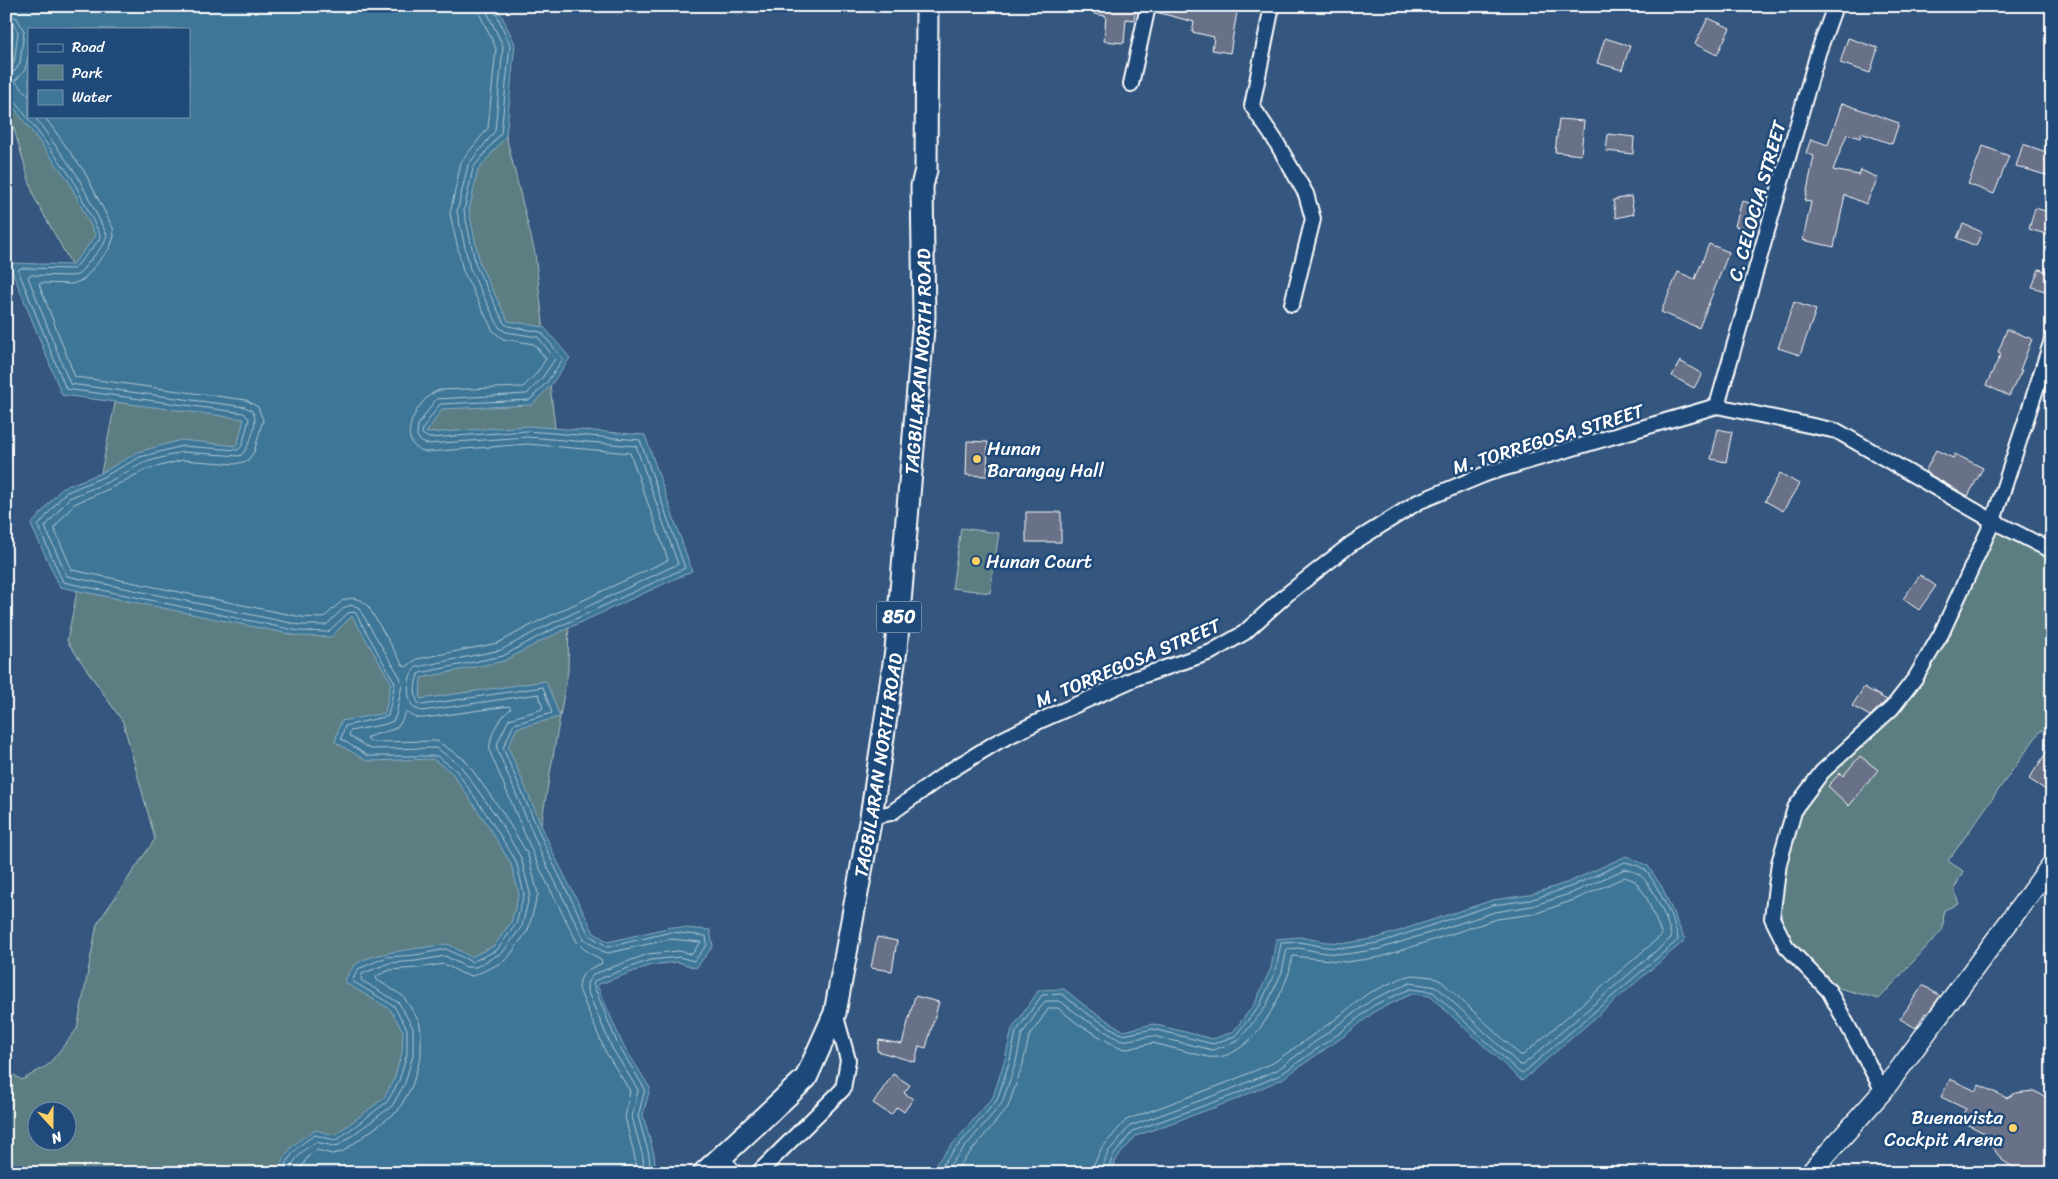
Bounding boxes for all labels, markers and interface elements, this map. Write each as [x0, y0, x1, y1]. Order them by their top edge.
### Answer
legend [28, 28, 190, 118]
text: Road [72, 34, 105, 60]
text: Park [72, 60, 103, 86]
text: Water [72, 84, 112, 110]
street label: C. CELOCIA STREET [1718, 116, 1796, 285]
street label: TAGBILARAN NORTH ROAD [894, 248, 941, 476]
street label: M. TORREGOSA STREET [1448, 394, 1649, 484]
place label: Hunan Barangay Hall [987, 432, 1104, 487]
marker: Hunan Barangay Hall [971, 453, 983, 465]
place label: Hunan Court [986, 545, 1092, 578]
marker: Hunan Court [970, 555, 982, 567]
road number: 850 [876, 602, 922, 632]
street label: M. TORREGOSA STREET [1030, 608, 1227, 717]
street label: TAGBILARAN NORTH ROAD [844, 650, 912, 880]
place label: Buenavista Cockpit Arena [1884, 1101, 2003, 1156]
north arrow [28, 1102, 78, 1152]
marker: Buenavista Cockpit Arena [2007, 1122, 2019, 1134]
text: N [47, 1124, 66, 1151]

